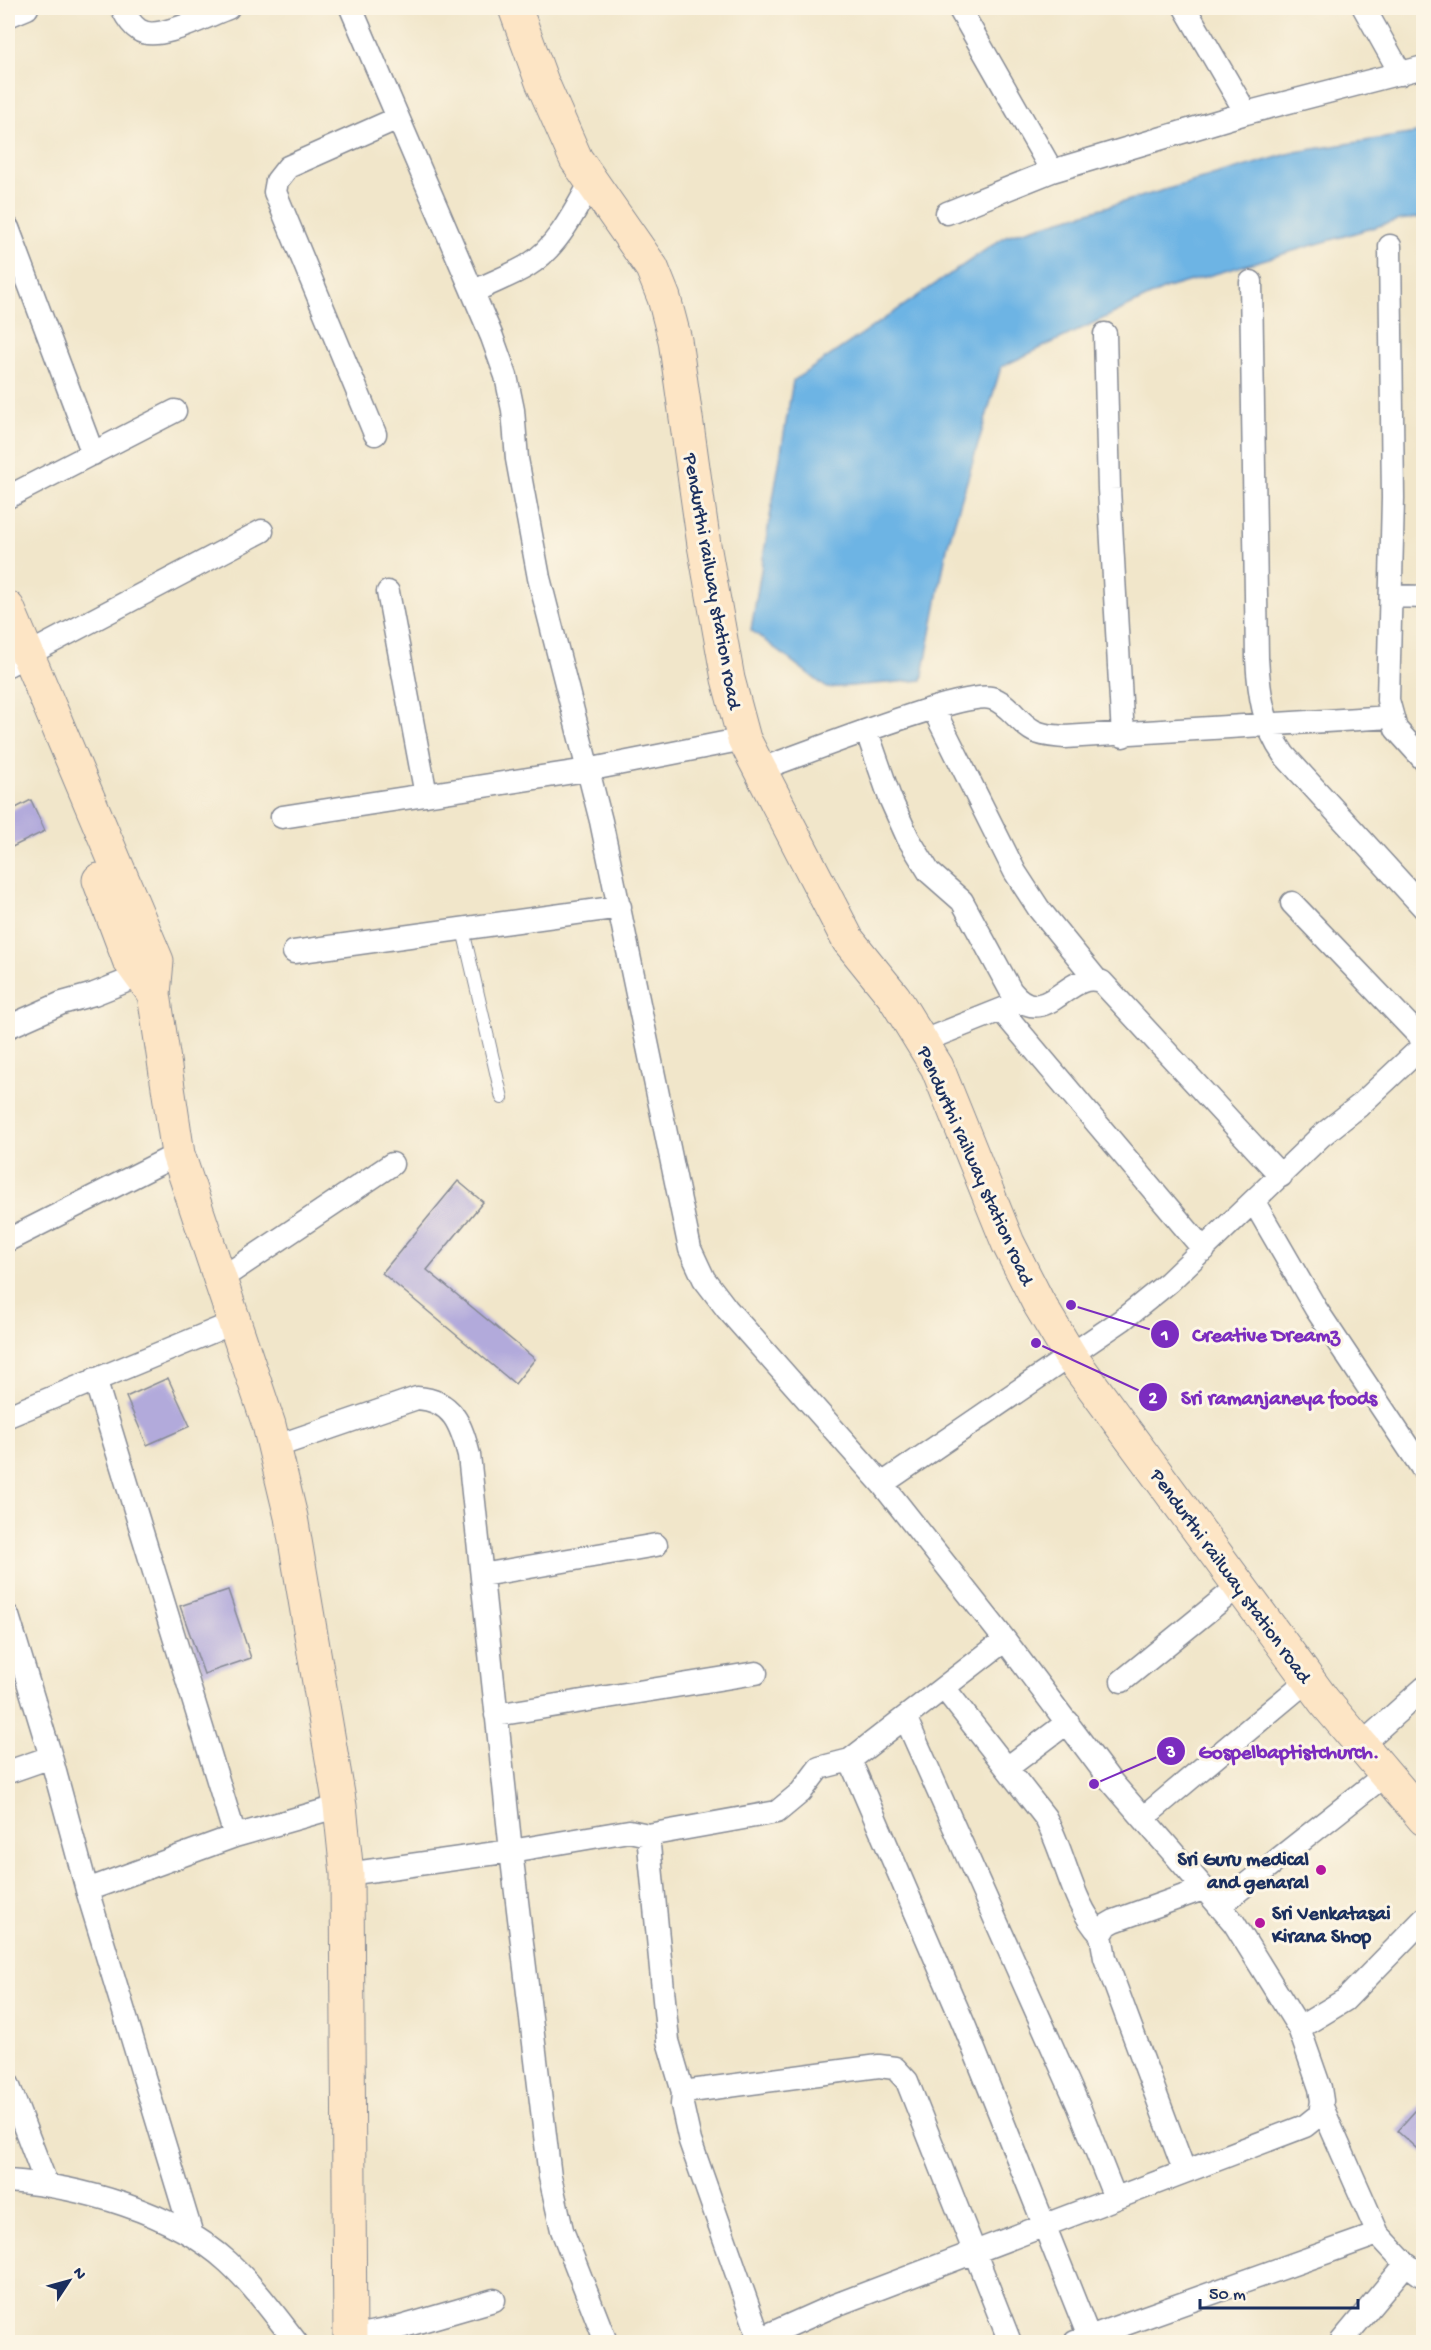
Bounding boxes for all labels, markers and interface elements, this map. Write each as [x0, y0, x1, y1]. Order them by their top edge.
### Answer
street label: Pendurthi railway station road [677, 451, 745, 713]
street label: Pendurthi railway station road [910, 1042, 1038, 1292]
callout: Creative Dreamz [1150, 1315, 1352, 1354]
text: Creative Dreamz [1191, 1325, 1341, 1350]
text: 1 [1160, 1326, 1169, 1347]
callout: Sri ramanjaneya foods [1138, 1377, 1389, 1416]
text: Sri ramanjaneya foods [1181, 1388, 1378, 1413]
text: 2 [1149, 1389, 1158, 1410]
street label: Pendurthi railway station road [1143, 1465, 1316, 1690]
callout: Gospelbaptistchurch. [1156, 1732, 1391, 1771]
text: Gospelbaptistchurch. [1199, 1742, 1379, 1767]
text: 3 [1165, 1743, 1176, 1764]
place label: Sri Guru medical and genaral [1177, 1850, 1310, 1896]
marker: Sri Guru medical and genaral [1314, 1863, 1328, 1877]
place label: Sri Venkatasai Kirana Shop [1271, 1904, 1390, 1950]
marker: Sri Venkatasai Kirana Shop [1253, 1916, 1267, 1930]
north arrow [39, 2251, 99, 2311]
text: N [68, 2264, 89, 2284]
scale bar [1200, 2272, 1358, 2310]
text: 50 m [1209, 2285, 1246, 2306]

